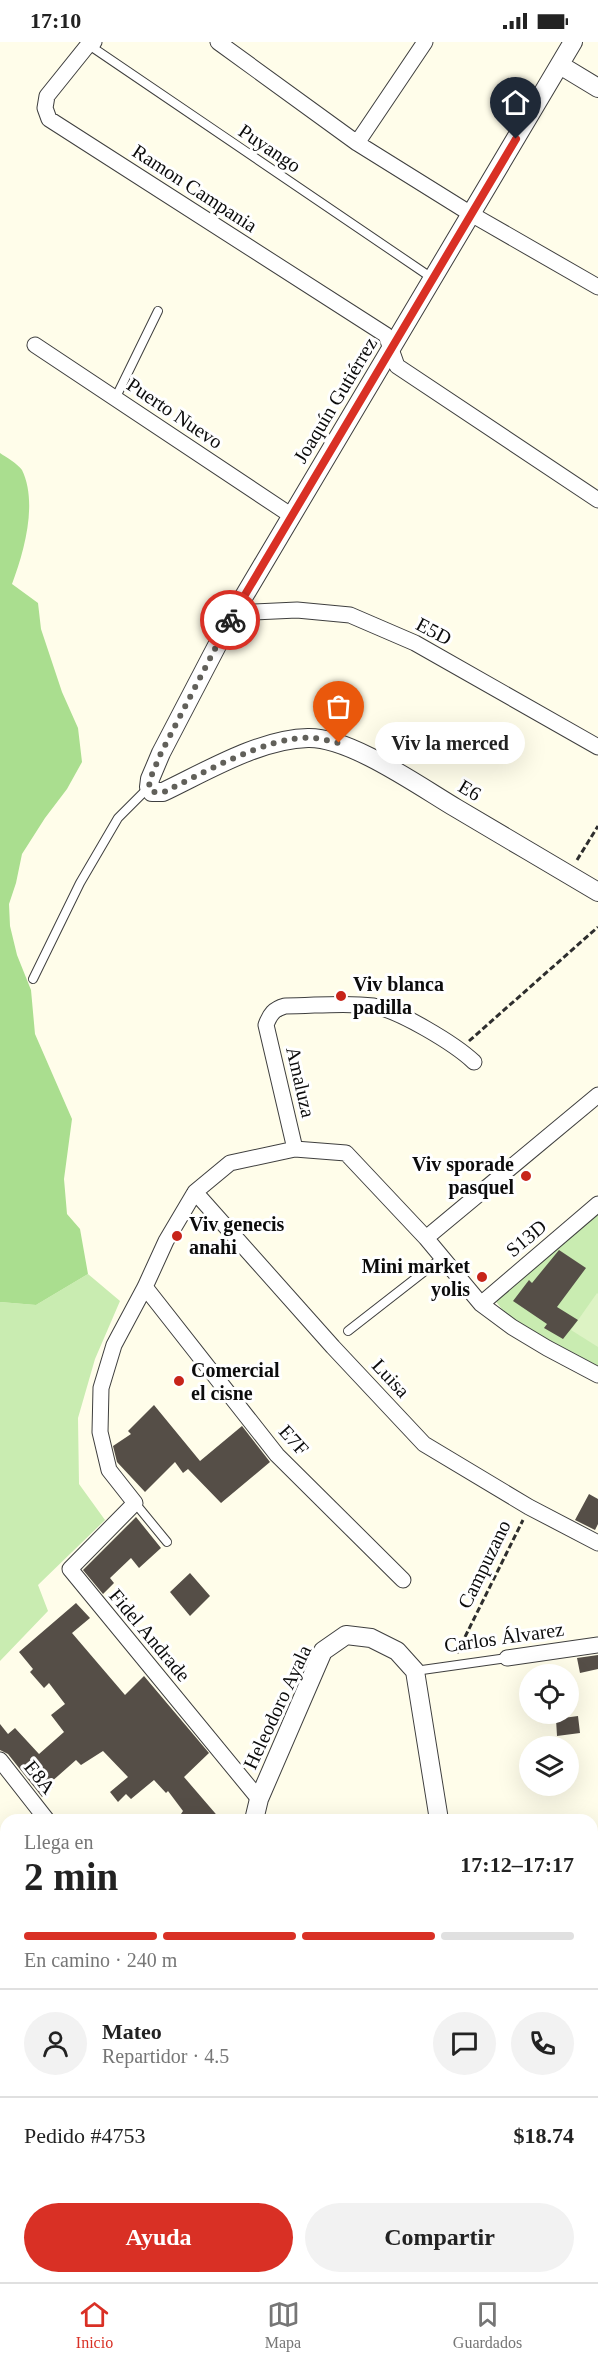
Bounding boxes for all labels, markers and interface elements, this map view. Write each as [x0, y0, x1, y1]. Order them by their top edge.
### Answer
text: 17:10 [30, 8, 81, 33]
pin [490, 77, 541, 139]
icon: home [499, 86, 532, 119]
street label: Puyango [234, 119, 305, 178]
street label: Ramon Campania [128, 140, 261, 237]
street label: Joaquín Gutiérrez [289, 333, 382, 467]
street label: Puerto Nuevo [123, 373, 227, 453]
courier [200, 590, 260, 650]
icon: bike [214, 604, 247, 637]
street label: E5D [413, 613, 455, 649]
pin [313, 681, 364, 743]
icon: bag [322, 690, 355, 723]
callout: Viv la merced [375, 722, 525, 764]
text: Viv la merced [391, 732, 509, 754]
street label: E6 [455, 775, 485, 805]
place label: Viv blanca padilla [353, 973, 444, 1019]
marker: Viv blanca padilla [334, 989, 348, 1003]
street label: Amaluza [282, 1044, 320, 1120]
place label: Viv sporade pasquel [412, 1153, 514, 1199]
marker: Viv sporade pasquel [519, 1169, 533, 1183]
place label: Viv genecis anahi [189, 1213, 285, 1258]
street label: S13D [501, 1215, 551, 1261]
marker: Viv genecis anahi [170, 1229, 184, 1243]
place label: Mini market yolis [362, 1255, 470, 1301]
marker: Mini market yolis [475, 1270, 489, 1284]
street label: Luisa [368, 1354, 414, 1402]
place label: Comercial el cisne [191, 1359, 280, 1404]
marker: Comercial el cisne [172, 1374, 186, 1388]
street label: E7F [275, 1420, 313, 1460]
street label: Campuzano [453, 1516, 516, 1612]
street label: Fidel Andrade [105, 1584, 195, 1686]
street label: Carlos Álvarez [443, 1618, 565, 1656]
street label: Heleodoro Ayala [239, 1641, 316, 1773]
map controls [519, 1664, 579, 1796]
button: locate [519, 1664, 579, 1724]
button: layers [519, 1736, 579, 1796]
street label: E8A [20, 1756, 60, 1799]
text: Llega en [24, 1831, 93, 1853]
text: 17:12–17:17 [460, 1852, 574, 1877]
text: 2 min [24, 1855, 118, 1898]
text: En camino · 240 m [24, 1949, 177, 1971]
button: person [24, 2012, 87, 2075]
button: chat [433, 2012, 496, 2075]
button: phone [511, 2012, 574, 2075]
text: Mateo [102, 2019, 162, 2044]
text: Repartidor · 4.5 [102, 2045, 229, 2067]
text: Pedido #4753 [24, 2123, 146, 2148]
text: $18.74 [514, 2123, 574, 2148]
button: Ayuda [24, 2203, 293, 2272]
button: Compartir [305, 2203, 574, 2272]
tab: Inicio [76, 2298, 113, 2352]
tab: Mapa [265, 2298, 301, 2352]
tab: Guardados [453, 2298, 522, 2352]

